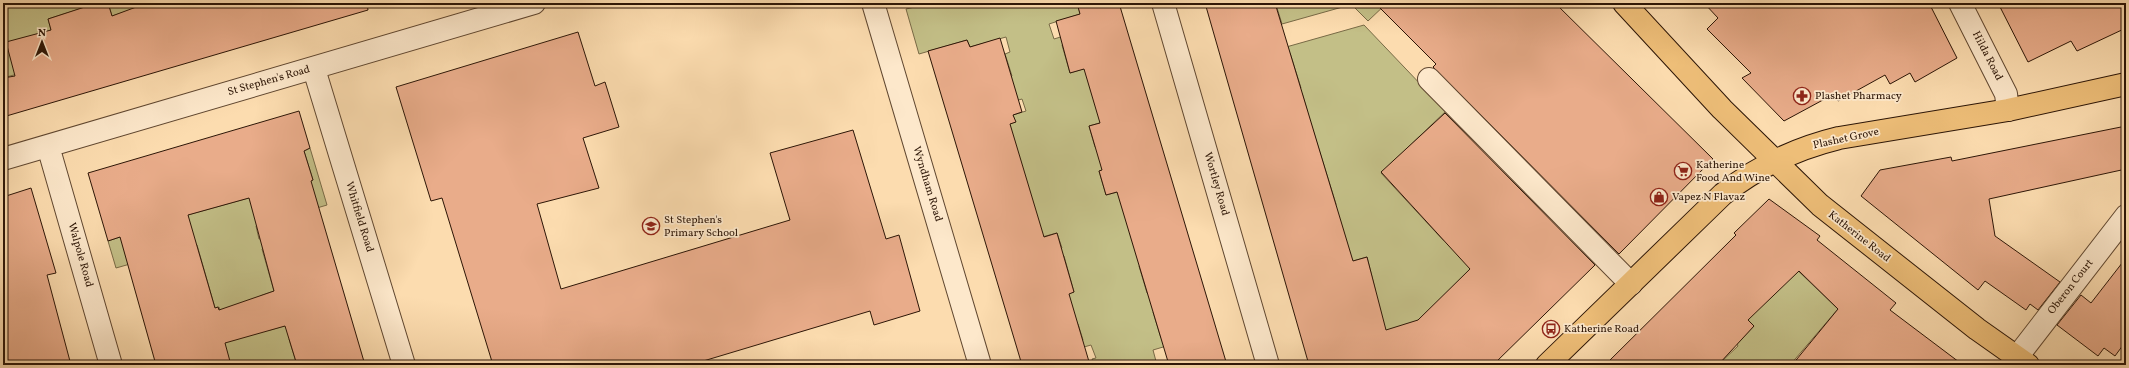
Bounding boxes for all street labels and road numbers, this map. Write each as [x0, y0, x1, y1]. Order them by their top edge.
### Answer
street label: Hilda Road [1968, 29, 2006, 83]
street label: St Stephen's Road [226, 62, 312, 100]
street label: Plashet Grove [1812, 125, 1880, 153]
street label: Wyndham Road [908, 144, 946, 224]
street label: Wortley Road [1200, 150, 1232, 218]
street label: Whitfield Road [341, 180, 377, 254]
street label: Katherine Road [1825, 208, 1893, 266]
street label: Walpole Road [64, 221, 96, 289]
street label: Oberon Court [2045, 256, 2097, 318]

